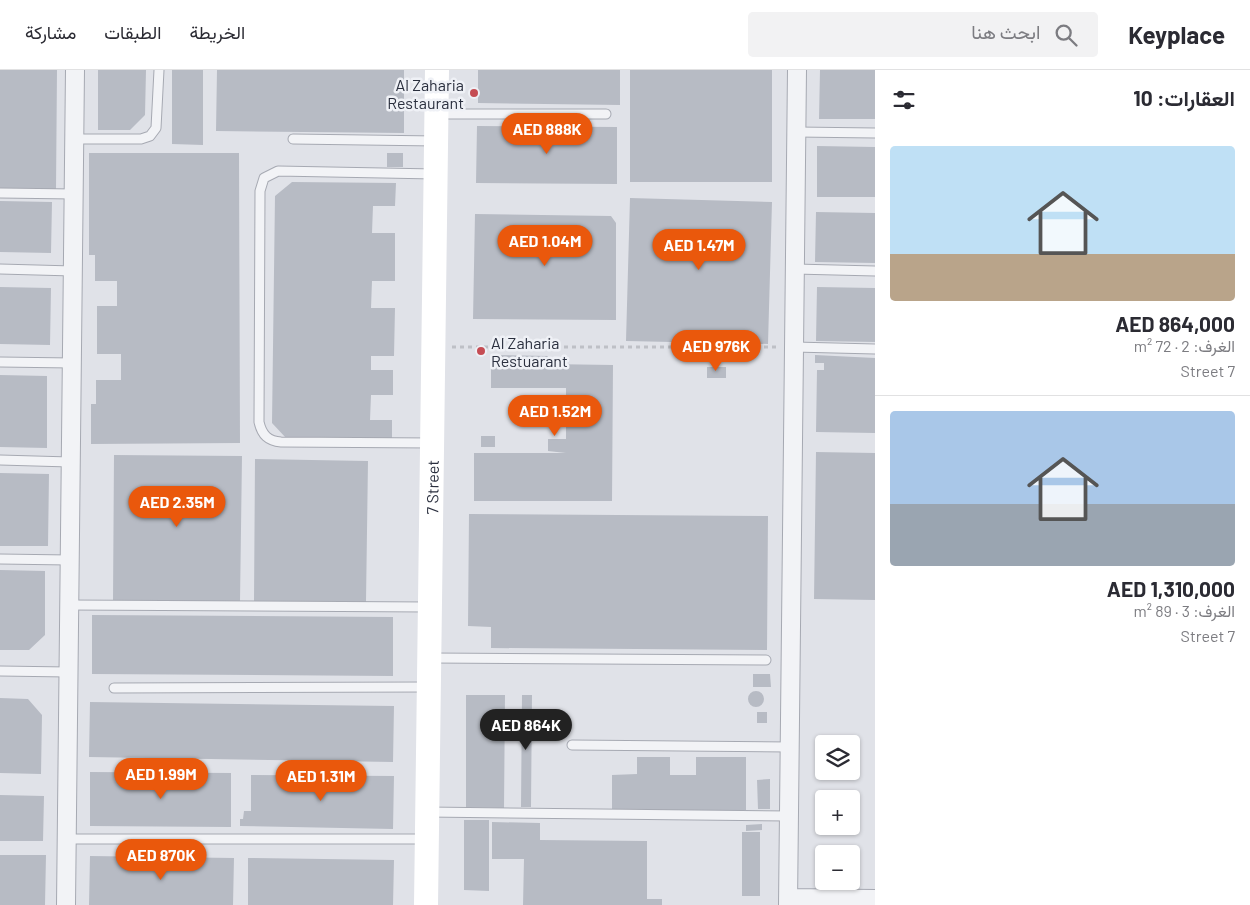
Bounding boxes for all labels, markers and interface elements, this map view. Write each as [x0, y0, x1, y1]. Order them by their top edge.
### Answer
search box [748, 12, 1098, 57]
text: ابحث هنا [971, 20, 1040, 43]
text: Keyplace [1128, 20, 1225, 49]
text: مشاركة [25, 21, 76, 43]
text: الطبقات [104, 21, 161, 43]
text: الخريطة [189, 21, 245, 43]
icon: search [1052, 21, 1080, 49]
place label: Al Zaharia Restaurant [387, 75, 464, 112]
text: العقارات: 10 [1133, 85, 1235, 110]
icon: filters [890, 86, 918, 114]
marker: Al Zaharia Restaurant [468, 87, 480, 99]
pin: AED 888K [495, 112, 599, 155]
text: AED 888K [512, 119, 582, 138]
icon: home [1018, 178, 1108, 268]
pin: AED 1.04M [488, 224, 602, 267]
pin: AED 1.47M [642, 228, 756, 271]
text: AED 1.04M [509, 231, 581, 250]
text: AED 1.47M [663, 235, 735, 254]
text: AED 864,000 [1115, 311, 1235, 336]
pin: AED 976K [664, 330, 768, 372]
place label: Al Zaharia Restuarant [491, 333, 568, 370]
text: AED 976K [682, 336, 750, 355]
text: الغرف: 2 · 72 m² [1134, 336, 1235, 355]
marker: Al Zaharia Restuarant [475, 345, 487, 357]
text: 7 Street [1181, 361, 1235, 380]
pin: AED 1.52M [498, 394, 612, 437]
text: AED 1.52M [519, 401, 591, 420]
icon: home [1018, 444, 1108, 534]
street label: 7 Street [422, 460, 441, 514]
pin: AED 2.35M [120, 486, 234, 528]
text: AED 2.35M [139, 492, 215, 511]
text: AED 1,310,000 [1107, 576, 1235, 601]
text: الغرف: 3 · 89 m² [1134, 601, 1235, 620]
text: 7 Street [1181, 626, 1235, 645]
pin: AED 864K [474, 708, 578, 751]
text: AED 864K [491, 715, 561, 734]
map controls [815, 735, 860, 890]
button: layers [815, 735, 860, 780]
pin: AED 1.99M [104, 758, 218, 800]
pin: AED 1.31M [264, 760, 378, 802]
text: AED 1.99M [125, 764, 197, 783]
text: AED 1.31M [287, 766, 355, 785]
button: + [815, 790, 860, 835]
pin: AED 870K [109, 838, 213, 881]
text: AED 870K [127, 845, 195, 864]
button: − [815, 845, 860, 890]

